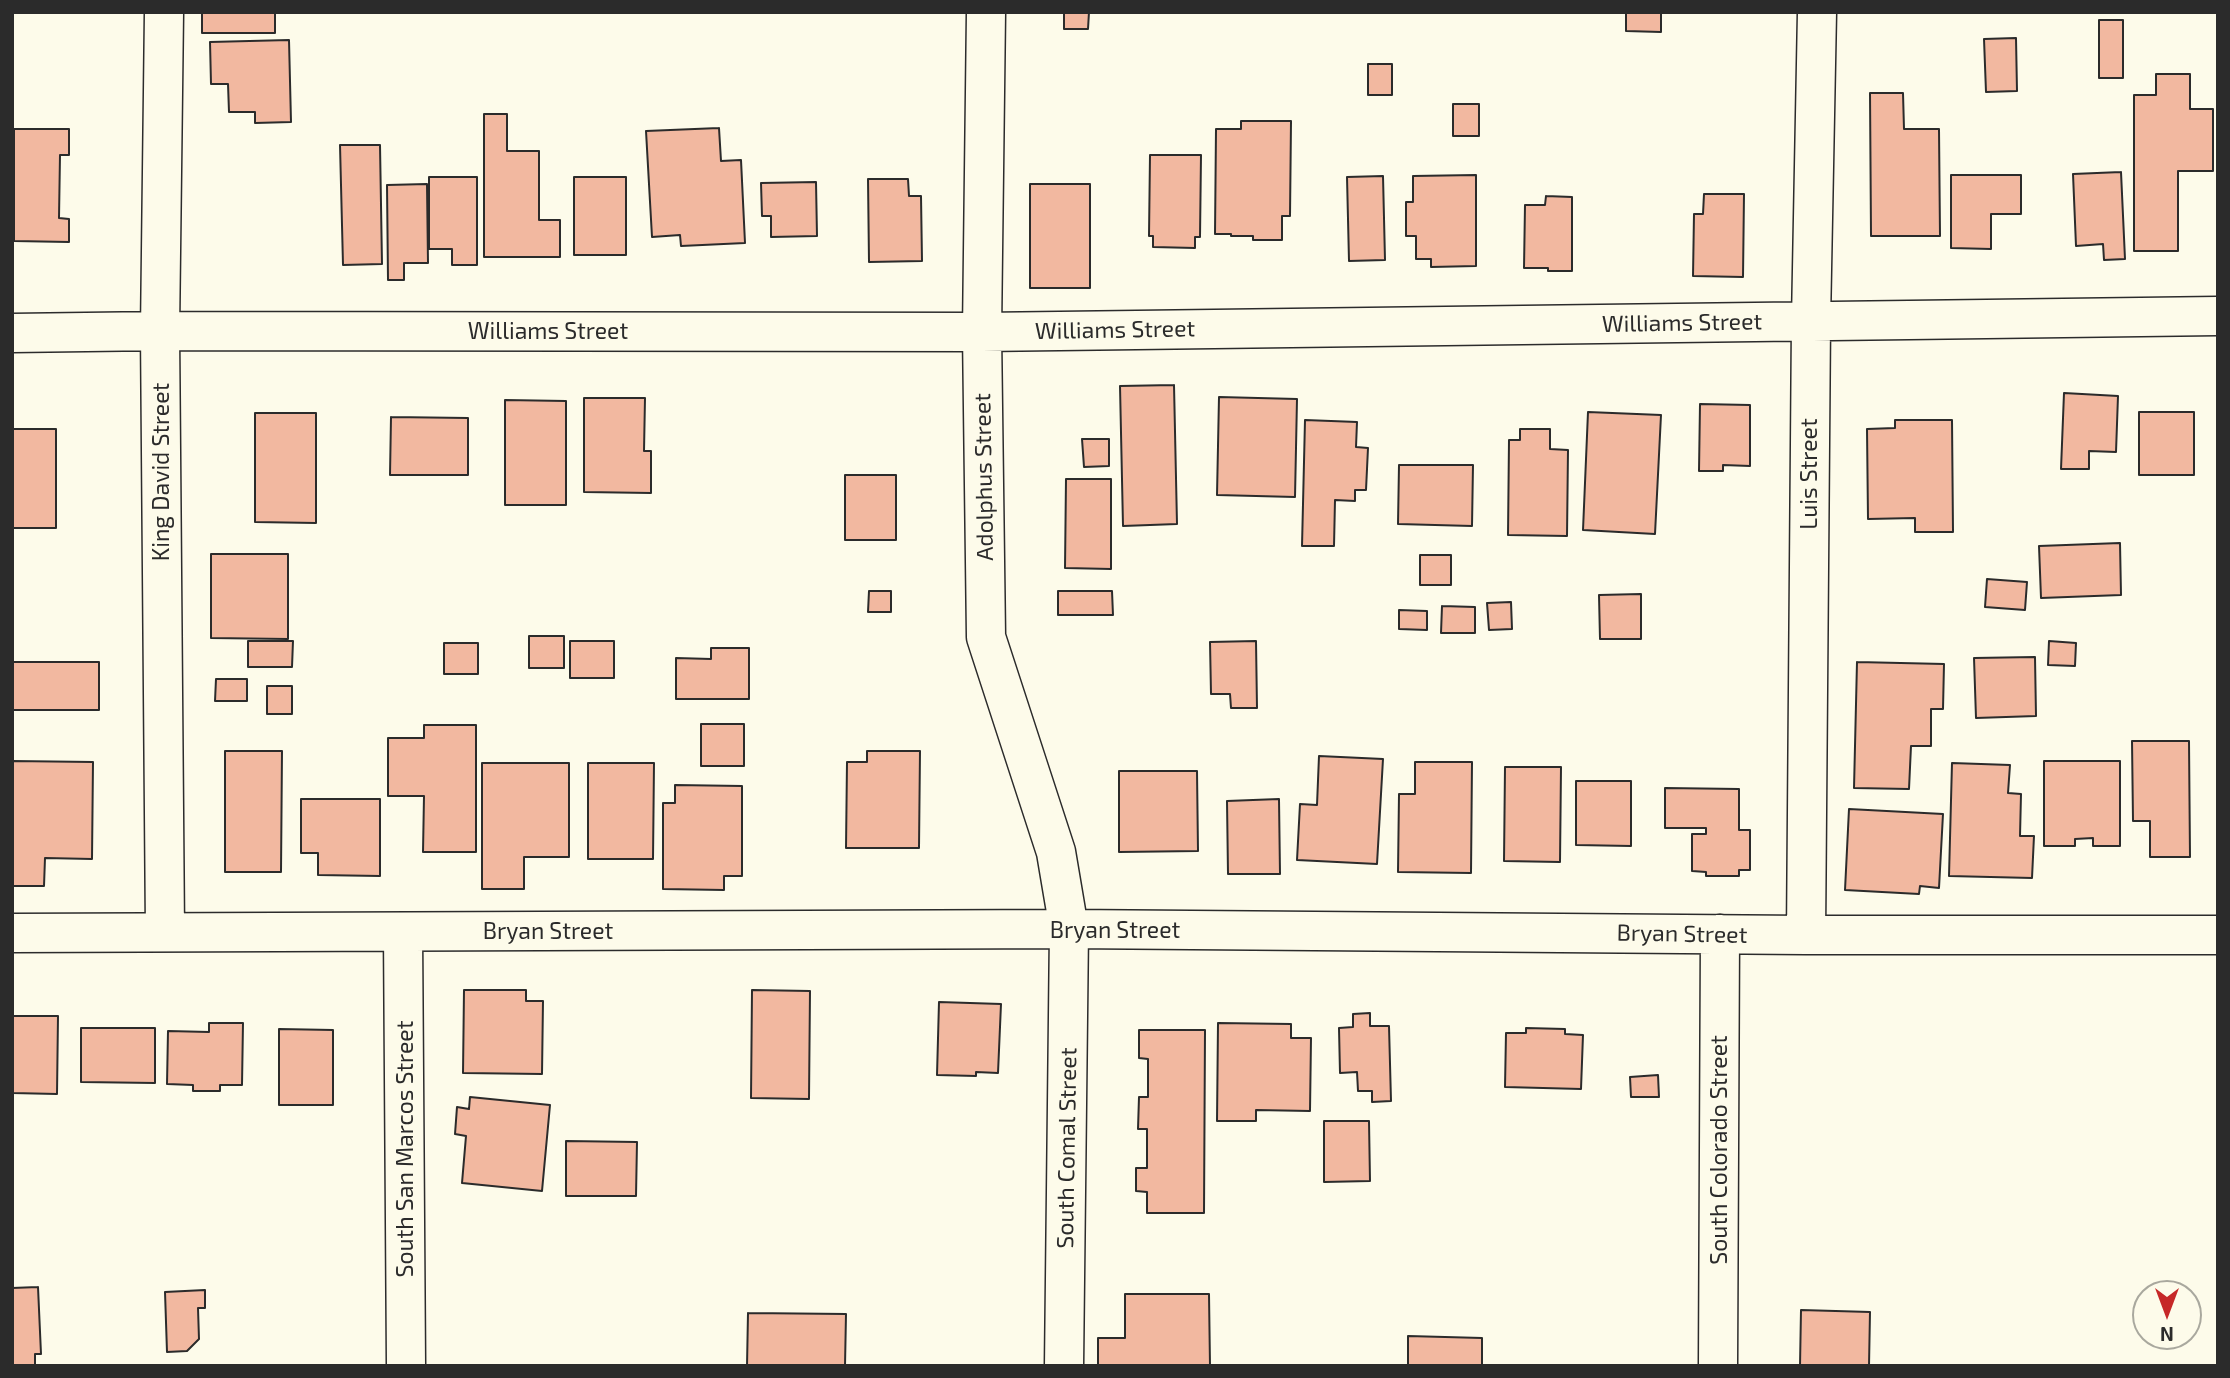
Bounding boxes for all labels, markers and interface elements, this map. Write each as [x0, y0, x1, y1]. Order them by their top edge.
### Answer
street label: Williams Street [1602, 308, 1762, 338]
street label: Williams Street [1035, 315, 1195, 345]
street label: Williams Street [468, 317, 628, 345]
street label: King David Street [147, 383, 175, 561]
street label: Adolphus Street [969, 393, 999, 561]
street label: Luis Street [1795, 418, 1823, 530]
street label: Bryan Street [1050, 916, 1180, 944]
street label: Bryan Street [483, 917, 613, 945]
street label: Bryan Street [1616, 919, 1748, 949]
street label: South San Marcos Street [391, 1021, 419, 1277]
street label: South Colorado Street [1705, 1035, 1733, 1265]
street label: South Comal Street [1051, 1047, 1083, 1249]
north arrow [2132, 1280, 2202, 1350]
text: N [2160, 1323, 2174, 1346]

